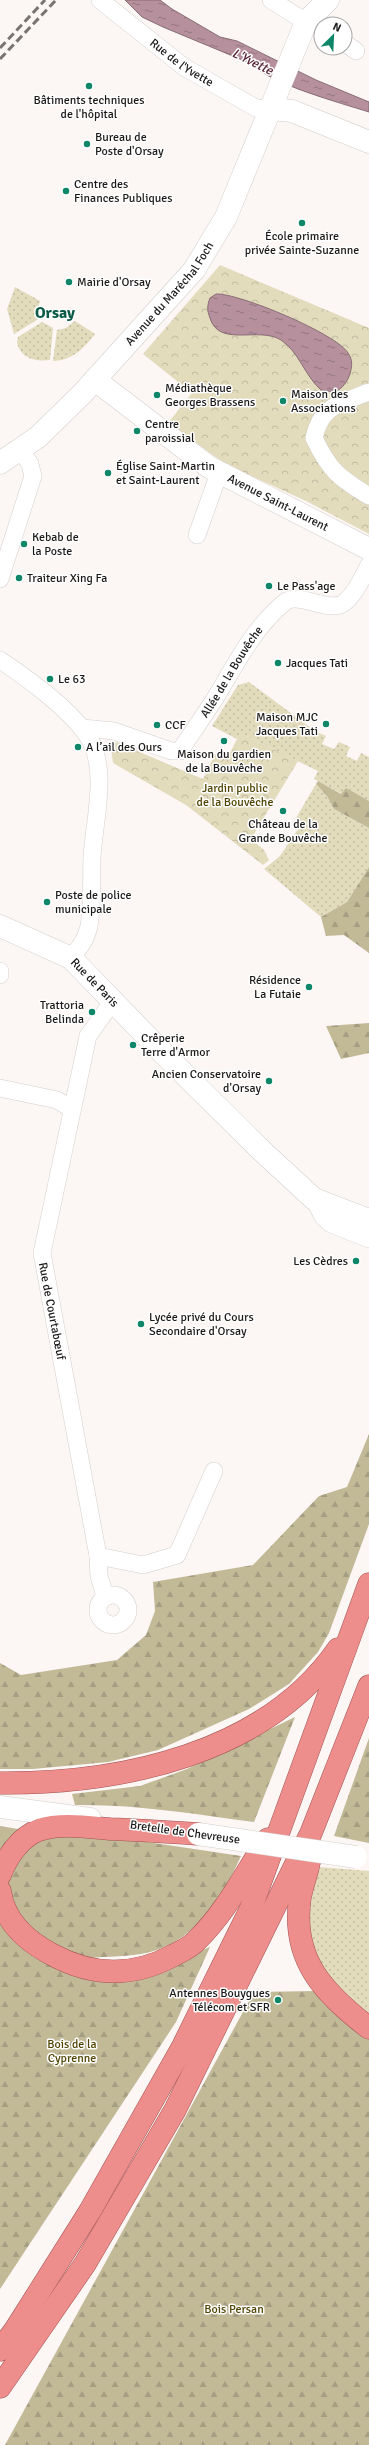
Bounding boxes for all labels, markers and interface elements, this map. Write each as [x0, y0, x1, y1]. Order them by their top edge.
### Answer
north arrow [313, 16, 353, 56]
text: N [331, 20, 343, 35]
street label: Rue de l'Yvette [147, 36, 216, 90]
water label: L'Yvette [230, 45, 277, 79]
marker: Bâtiments techniques de l'hôpital [84, 81, 94, 91]
place label: Bâtiments techniques de l'hôpital [33, 93, 145, 122]
place label: Bureau de Poste d'Orsay [95, 130, 164, 159]
marker: Bureau de Poste d'Orsay [82, 139, 92, 149]
place label: Centre des Finances Publiques [74, 177, 173, 206]
marker: Centre des Finances Publiques [61, 186, 71, 196]
marker: École primaire privée Sainte-Suzanne [297, 218, 307, 228]
place label: École primaire privée Sainte-Suzanne [245, 229, 359, 258]
street label: Avenue du Maréchal Foch [122, 239, 217, 349]
place label: Mairie d'Orsay [77, 275, 151, 290]
marker: Mairie d'Orsay [64, 277, 74, 287]
district label: Orsay [35, 303, 75, 323]
place label: Médiathèque Georges Brassens [165, 381, 255, 410]
place label: Maison des Associations [291, 387, 356, 416]
marker: Médiathèque Georges Brassens [152, 390, 162, 400]
marker: Maison des Associations [278, 396, 288, 406]
place label: Centre paroissial [145, 417, 195, 446]
marker: Centre paroissial [132, 426, 142, 436]
place label: Église Saint-Martin et Saint-Laurent [116, 459, 215, 488]
marker: Église Saint-Martin et Saint-Laurent [103, 468, 113, 478]
street label: Avenue Saint-Laurent [225, 471, 331, 535]
place label: Kebab de la Poste [32, 530, 79, 559]
marker: Kebab de la Poste [19, 539, 29, 549]
place label: Traiteur Xing Fa [27, 571, 107, 586]
marker: Traiteur Xing Fa [14, 573, 24, 583]
place label: Le Pass'age [277, 579, 336, 594]
marker: Le Pass'age [264, 581, 274, 591]
street label: Allée de la Bouvêche [197, 623, 266, 721]
place label: Jacques Tati [286, 656, 348, 671]
marker: Jacques Tati [273, 658, 283, 668]
place label: Le 63 [58, 672, 86, 687]
marker: Le 63 [45, 674, 55, 684]
place label: Maison MJC Jacques Tati [256, 710, 318, 739]
place label: CCF [165, 718, 186, 733]
marker: Maison MJC Jacques Tati [321, 719, 331, 729]
marker: CCF [152, 720, 162, 730]
marker: Maison du gardien de la Bouvêche [219, 736, 229, 746]
place label: A l’ail des Ours [86, 740, 162, 755]
marker: A l’ail des Ours [73, 742, 83, 752]
place label: Maison du gardien de la Bouvêche [177, 747, 271, 776]
park label: Jardin public de la Bouvêche [197, 781, 273, 810]
marker: Château de la Grande Bouvêche [278, 806, 288, 816]
place label: Château de la Grande Bouvêche [238, 817, 328, 846]
place label: Poste de police municipale [55, 888, 132, 917]
marker: Poste de police municipale [42, 897, 52, 907]
street label: Rue de Paris [67, 955, 122, 1011]
place label: Résidence La Futaie [249, 973, 301, 1002]
marker: Résidence La Futaie [304, 982, 314, 992]
place label: Trattoria Belinda [40, 998, 84, 1027]
marker: Trattoria Belinda [87, 1007, 97, 1017]
place label: Crêperie Terre d'Armor [141, 1031, 211, 1060]
marker: Crêperie Terre d'Armor [128, 1040, 138, 1050]
place label: Ancien Conservatoire d'Orsay [152, 1067, 261, 1096]
marker: Ancien Conservatoire d'Orsay [264, 1076, 274, 1086]
place label: Les Cèdres [293, 1254, 348, 1269]
marker: Les Cèdres [351, 1256, 361, 1266]
street label: Rue de Courtabœuf [35, 1261, 68, 1362]
place label: Lycée privé du Cours Secondaire d'Orsay [149, 1310, 254, 1339]
marker: Lycée privé du Cours Secondaire d'Orsay [136, 1319, 146, 1329]
street label: Bretelle de Chevreuse [129, 1817, 241, 1848]
place label: Antennes Bouygues Télécom et SFR [169, 1986, 270, 2015]
marker: Antennes Bouygues Télécom et SFR [273, 1995, 283, 2005]
park label: Bois de la Cyprenne [47, 2037, 97, 2066]
park label: Bois Persan [204, 2302, 264, 2317]

